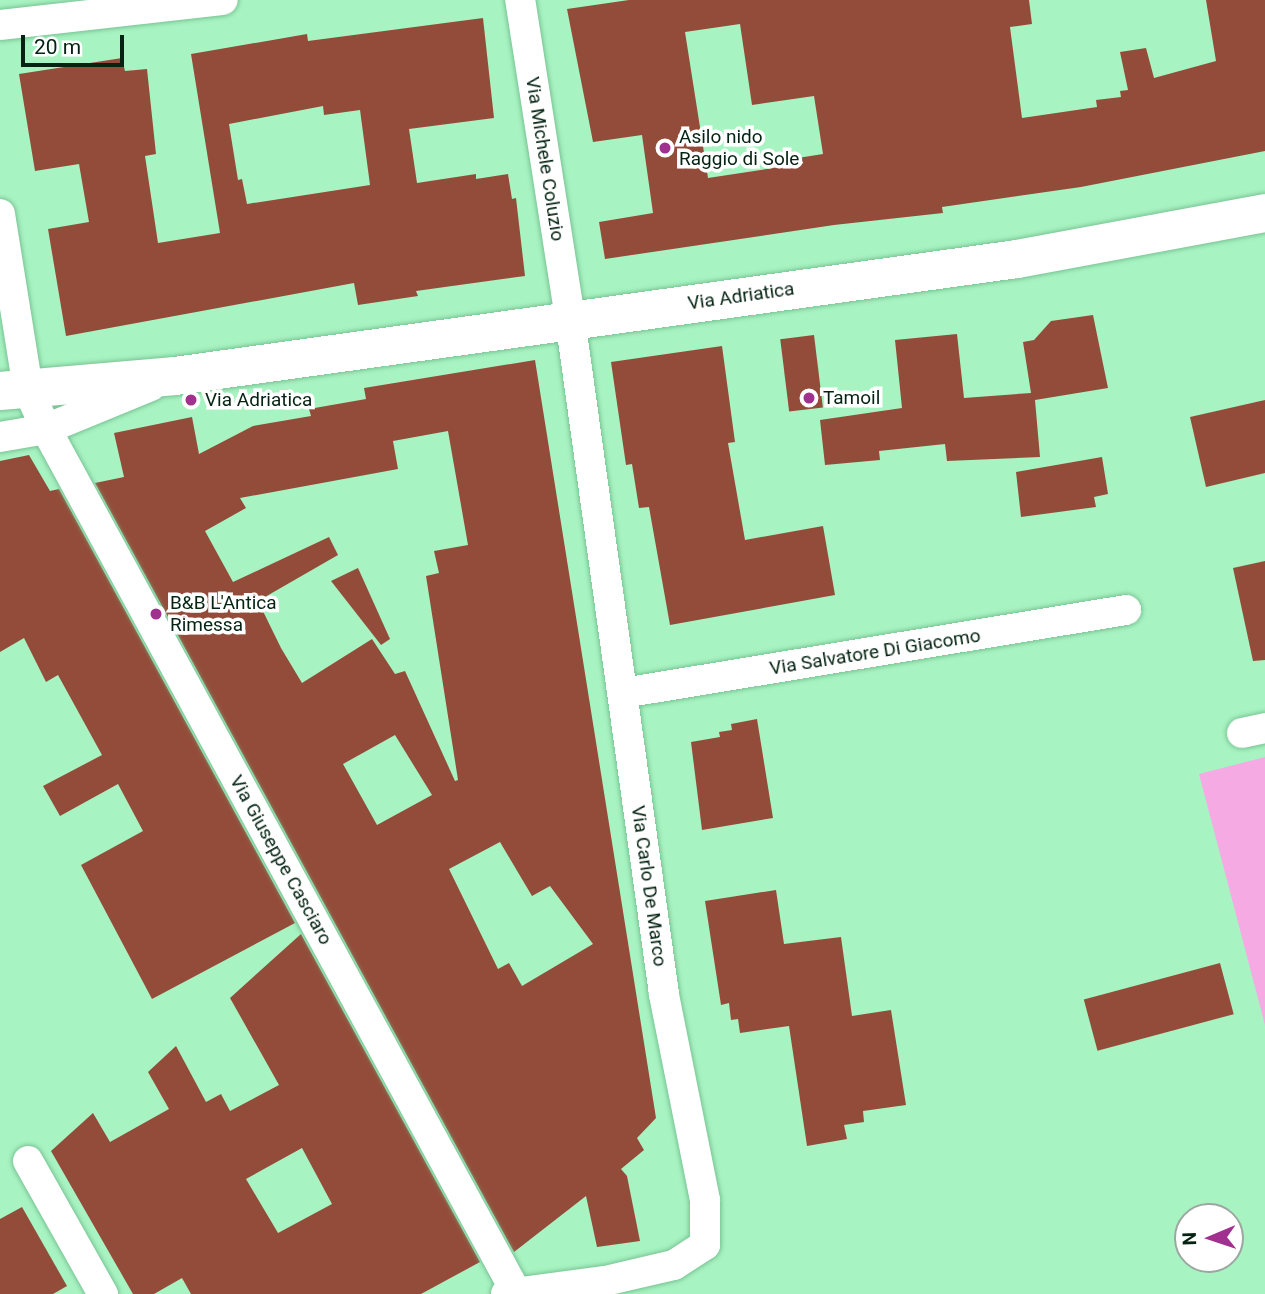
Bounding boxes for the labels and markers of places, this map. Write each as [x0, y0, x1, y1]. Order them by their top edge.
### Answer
place label: Asilo nido Raggio di Sole [679, 126, 799, 170]
marker: Asilo nido Raggio di Sole [657, 140, 673, 156]
place label: Tamoil [823, 387, 880, 409]
place label: Via Adriatica [205, 389, 312, 411]
marker: Tamoil [801, 390, 817, 406]
marker: Via Adriatica [183, 392, 199, 408]
place label: B&B L'Antica Rimessa [170, 592, 277, 636]
marker: B&B L'Antica Rimessa [148, 606, 164, 622]

